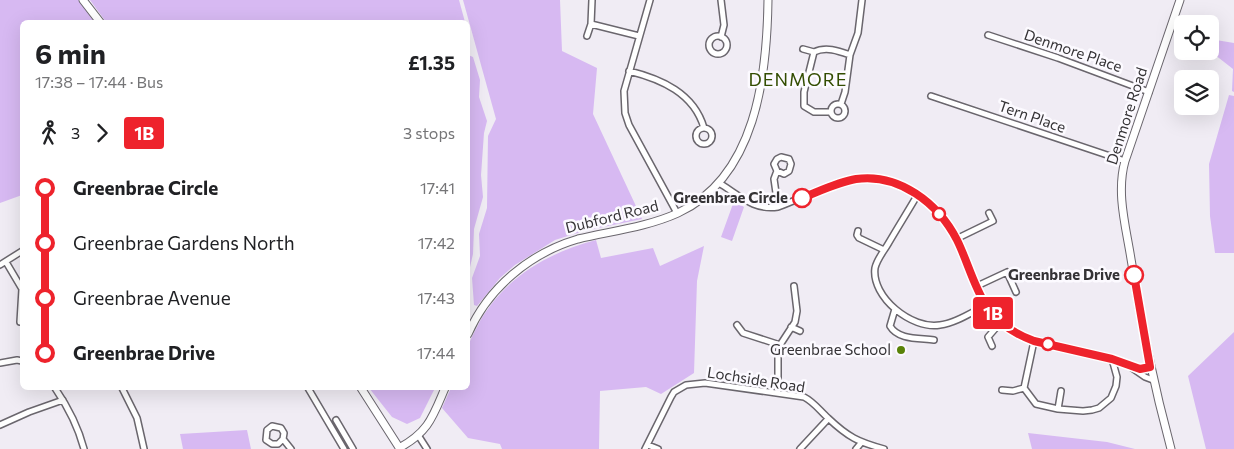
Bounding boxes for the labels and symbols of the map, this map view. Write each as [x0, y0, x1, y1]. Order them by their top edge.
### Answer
street label: Denmore Place [1022, 25, 1125, 75]
street label: Denmore Road [1102, 65, 1150, 167]
district label: DENMORE [749, 68, 847, 90]
street label: Tern Place [996, 96, 1069, 136]
place label: Greenbrae Circle [673, 188, 788, 206]
marker: Greenbrae Circle [792, 188, 812, 208]
street label: Dubford Road [563, 196, 660, 236]
unlabelled marker [932, 207, 946, 221]
place label: Greenbrae Drive [1008, 265, 1120, 283]
marker: Greenbrae Drive [1124, 265, 1144, 285]
line badge: 1B [970, 297, 1016, 329]
unlabelled marker [1041, 337, 1055, 351]
place label: Greenbrae School [770, 340, 891, 358]
marker: Greenbrae School [895, 344, 907, 356]
street label: Lochside Road [706, 362, 806, 396]

